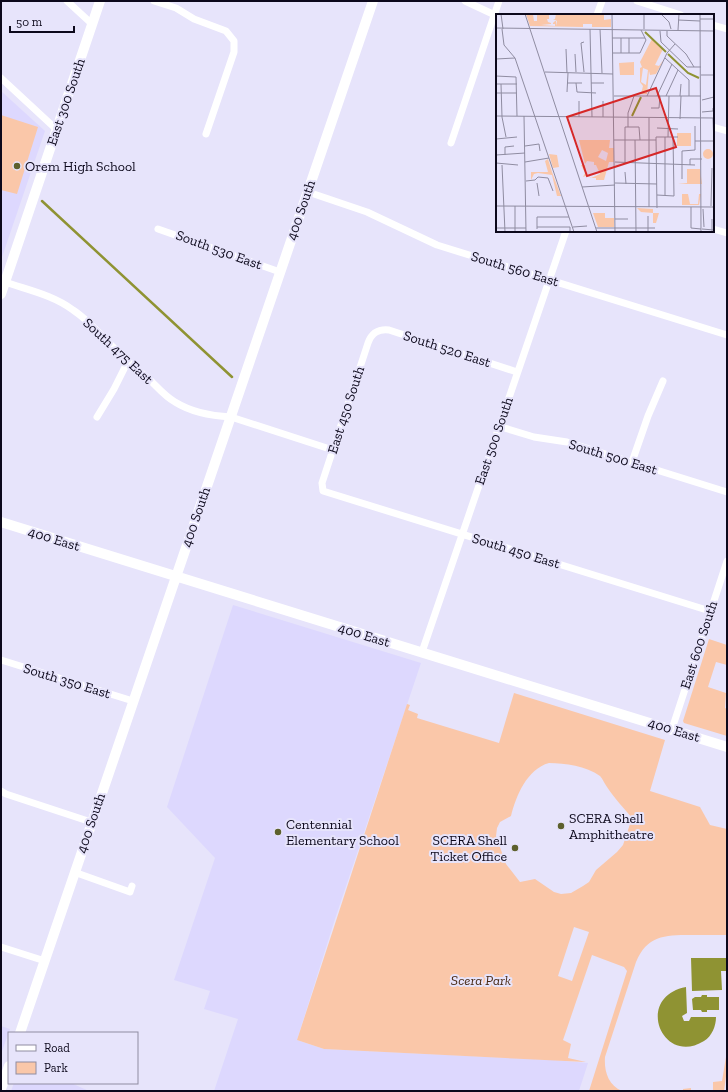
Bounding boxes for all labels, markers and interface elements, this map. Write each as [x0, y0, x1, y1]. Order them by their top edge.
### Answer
scale bar [10, 8, 74, 34]
inset map [496, 14, 714, 232]
text: 50 m [16, 15, 43, 29]
street label: East 300 South [43, 56, 89, 148]
place label: Orem High School [25, 158, 136, 175]
marker: Orem High School [12, 161, 22, 171]
street label: 400 South [283, 178, 319, 242]
street label: South 530 East [174, 227, 265, 274]
street label: South 560 East [469, 248, 562, 291]
street label: South 475 East [80, 314, 157, 388]
street label: South 520 East [401, 327, 493, 371]
street label: East 450 South [324, 364, 368, 456]
street label: East 500 South [471, 395, 517, 487]
street label: South 500 East [567, 436, 660, 479]
street label: 400 South [178, 485, 214, 549]
street label: 400 East [26, 523, 83, 555]
street label: South 450 East [470, 530, 563, 573]
street label: East 600 South [677, 599, 721, 691]
street label: 400 East [336, 619, 393, 651]
street label: South 350 East [21, 660, 113, 703]
street label: 400 East [646, 714, 703, 746]
street label: 400 South [73, 791, 109, 855]
place label: SCERA Shell Amphitheatre [569, 810, 654, 843]
place label: Centennial Elementary School [286, 816, 399, 849]
marker: SCERA Shell Amphitheatre [556, 821, 566, 831]
marker: Centennial Elementary School [273, 827, 283, 837]
place label: SCERA Shell Ticket Office [431, 832, 507, 865]
marker: SCERA Shell Ticket Office [510, 843, 520, 853]
park label: Scera Park [451, 972, 511, 989]
legend [8, 1032, 138, 1084]
text: Road [44, 1041, 70, 1055]
text: Park [44, 1061, 69, 1075]

